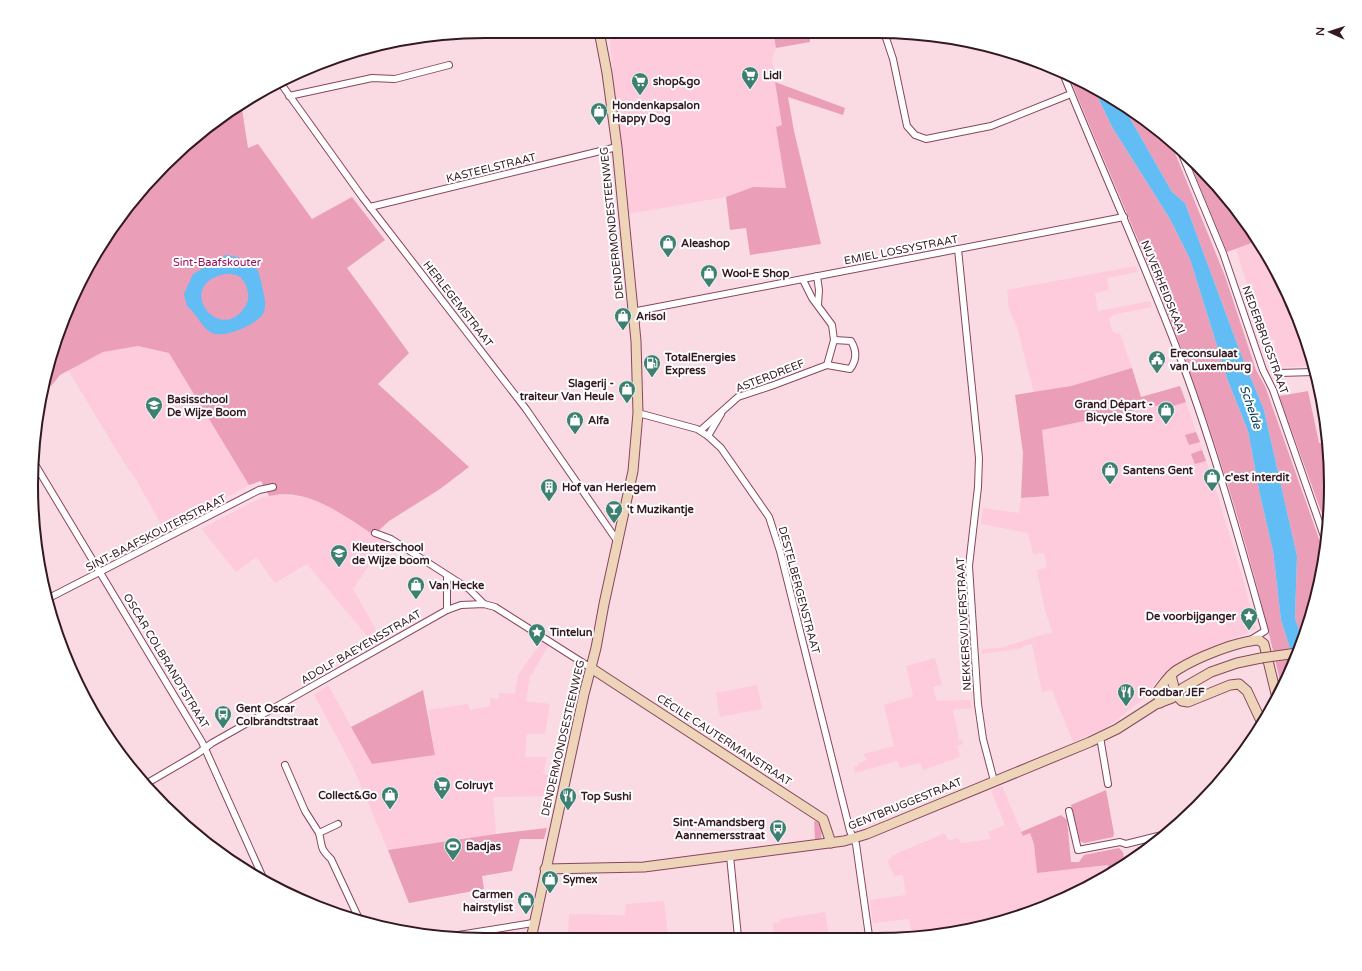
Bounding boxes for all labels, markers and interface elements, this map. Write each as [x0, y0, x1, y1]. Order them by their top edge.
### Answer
north arrow [1310, 12, 1350, 52]
text: N [1314, 27, 1327, 36]
supermarket icon: Lidl [740, 65, 760, 90]
place label: Lidl [763, 69, 782, 82]
supermarket icon: shop&go [630, 71, 650, 96]
place label: shop&go [653, 75, 701, 89]
place label: Hondenkapsalon Happy Dog [612, 99, 700, 126]
shop icon: Hondenkapsalon Happy Dog [589, 101, 609, 126]
street label: DENDERMONDESTEENWEG [598, 146, 626, 300]
street label: KASTEELSTRAAT [445, 151, 537, 185]
shop icon: Aleashop [658, 233, 678, 258]
street label: EMIEL LOSSYSTRAAT [843, 233, 959, 267]
place label: Aleashop [681, 237, 730, 251]
street label: NIJVERHEIDSKAAI [1138, 238, 1188, 336]
park label: Sint-Baafskouter [173, 256, 262, 269]
street label: HERLEGEMSTRAAT [420, 258, 496, 350]
shop icon: Wool-E Shop [699, 263, 719, 288]
place label: Wool-E Shop [722, 267, 790, 281]
street label: NEDERBRUGSTRAAT [1239, 284, 1291, 396]
shop icon: Arisol [613, 306, 633, 331]
place label: Arisol [636, 310, 666, 323]
place label: Ereconsulaat van Luxemburg [1170, 347, 1251, 374]
public building icon: Ereconsulaat van Luxemburg [1147, 349, 1167, 374]
place label: TotalEnergies Express [664, 351, 736, 378]
fuel station icon: TotalEnergies Express [642, 353, 662, 378]
street label: ASTERDREEF [734, 357, 807, 395]
place label: Slagerij - traiteur Van Heule [519, 377, 615, 403]
shop icon: Slagerij - traiteur Van Heule [617, 379, 637, 404]
water label: Schelde [1237, 383, 1265, 432]
place label: Basisschool De Wijze Boom [167, 393, 246, 420]
school or university icon: Basisschool De Wijze Boom [144, 395, 164, 420]
place label: Grand Départ - Bicycle Store [1075, 398, 1154, 425]
shop icon: Grand Départ - Bicycle Store [1156, 400, 1176, 425]
shop icon: Alfa [565, 410, 585, 435]
place label: Alfa [588, 414, 609, 427]
shop icon: Santens Gent [1100, 460, 1120, 485]
place label: Santens Gent [1123, 464, 1194, 477]
shop icon: c'est interdit [1202, 467, 1222, 492]
place label: c'est interdit [1225, 471, 1290, 484]
building icon: Hof van Herlegem [539, 477, 559, 502]
place label: Hof van Herlegem [562, 481, 656, 495]
street label: SINT-BAAFSKOUTERSTRAAT [84, 492, 228, 574]
bar icon: 't Muzikantje [604, 499, 624, 524]
place label: 't Muzikantje [627, 503, 695, 517]
street label: DESTELBERGENSTRAAT [776, 525, 822, 655]
place label: Kleuterschool de Wijze boom [352, 541, 430, 568]
school or university icon: Kleuterschool de Wijze boom [329, 543, 349, 568]
street label: NEKKERSVIJVERSTRAAT [954, 557, 974, 691]
shop icon: Van Hecke [406, 575, 426, 600]
place label: Van Hecke [429, 579, 485, 592]
street label: OSCAR COLBRANDTSTRAAT [120, 591, 212, 731]
place icon: De voorbijganger [1239, 606, 1259, 631]
street label: ADOLF BAEYENSSTRAAT [298, 607, 424, 687]
place label: De voorbijganger [1146, 610, 1237, 624]
place icon: Tintelun [527, 622, 547, 647]
place label: Tintelun [549, 626, 593, 639]
street label: DENDERMONDSESTEENWEG [539, 659, 587, 817]
restaurant icon: Foodbar JEF [1116, 682, 1136, 707]
place label: Foodbar JEF [1139, 686, 1205, 699]
street label: CÉCILE CAUTERMANSTRAAT [654, 691, 795, 789]
place label: Gent Oscar Colbrandtstraat [236, 702, 319, 728]
bus stop icon: Gent Oscar Colbrandtstraat [213, 704, 233, 729]
supermarket icon: Colruyt [432, 775, 452, 800]
street label: GENTBRUGGESTRAAT [846, 775, 964, 833]
place label: Colruyt [455, 779, 494, 793]
shop icon: Collect&Go [380, 785, 400, 810]
restaurant icon: Top Sushi [558, 786, 578, 811]
place label: Collect&Go [318, 789, 377, 802]
place label: Top Sushi [580, 790, 632, 804]
place label: Sint-Amandsberg Aannemersstraat [673, 816, 766, 842]
bus stop icon: Sint-Amandsberg Aannemersstraat [768, 818, 788, 843]
sports icon: Badjas [443, 836, 463, 861]
place label: Badjas [466, 840, 502, 854]
shop icon: Symex [540, 869, 560, 894]
place label: Symex [563, 873, 598, 887]
place label: Carmen hairstylist [463, 888, 514, 915]
shop icon: Carmen hairstylist [516, 890, 536, 915]

